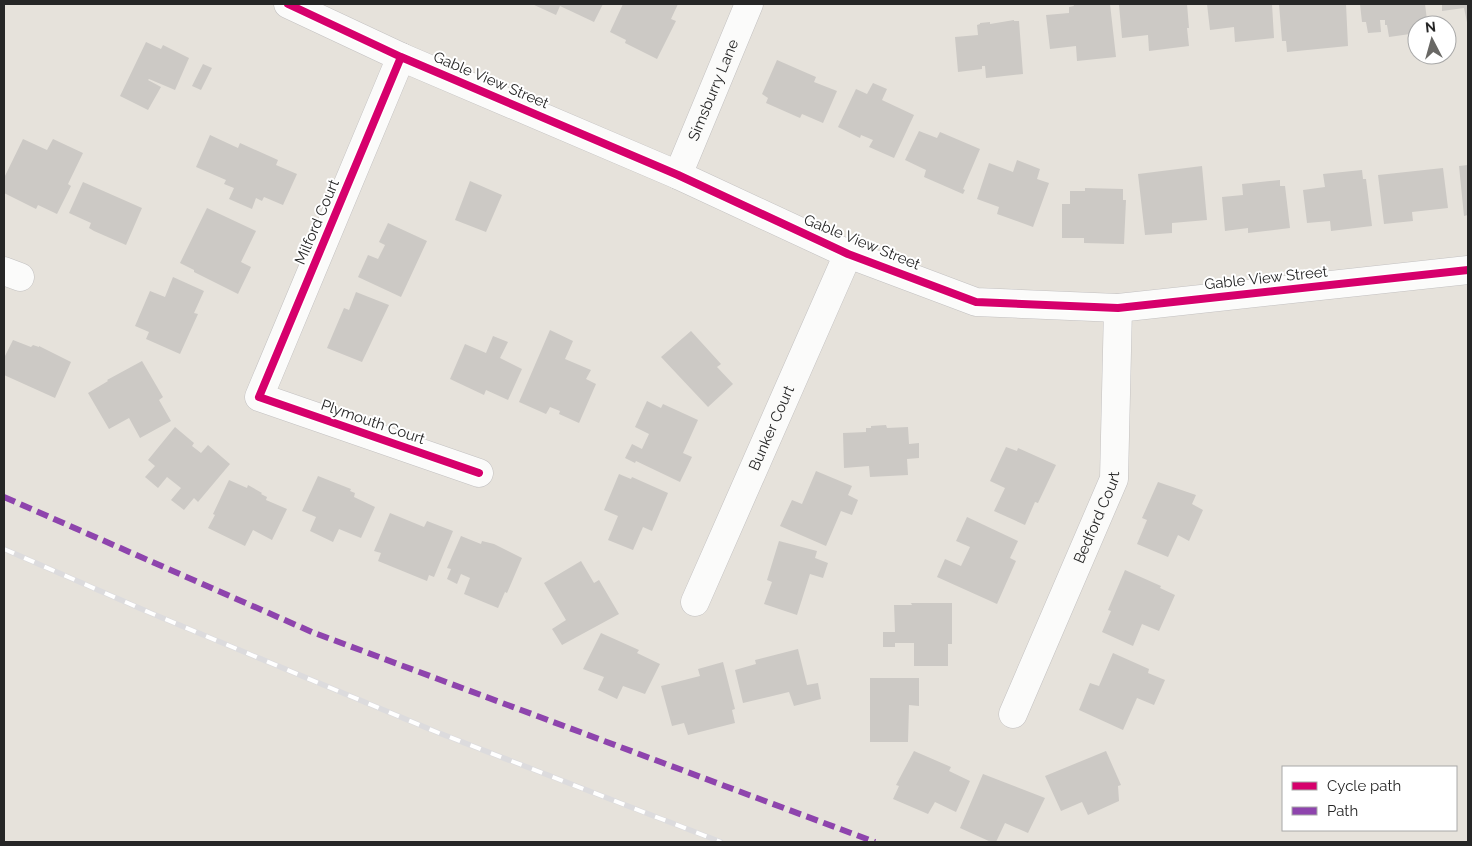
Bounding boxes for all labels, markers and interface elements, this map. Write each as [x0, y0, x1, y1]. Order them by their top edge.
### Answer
north arrow [1407, 15, 1457, 65]
text: N [1424, 19, 1437, 36]
street label: Simsburry Lane [684, 36, 742, 143]
street label: Gable View Street [431, 48, 551, 112]
street label: Milford Court [291, 177, 343, 267]
street label: Gable View Street [801, 210, 923, 274]
street label: Gable View Street [1204, 263, 1328, 293]
street label: Bunker Court [745, 383, 798, 473]
street label: Plymouth Court [319, 396, 427, 448]
street label: Bedford Court [1070, 471, 1124, 566]
legend [1282, 766, 1457, 831]
text: Cycle path [1327, 777, 1401, 795]
text: Path [1327, 802, 1358, 820]

